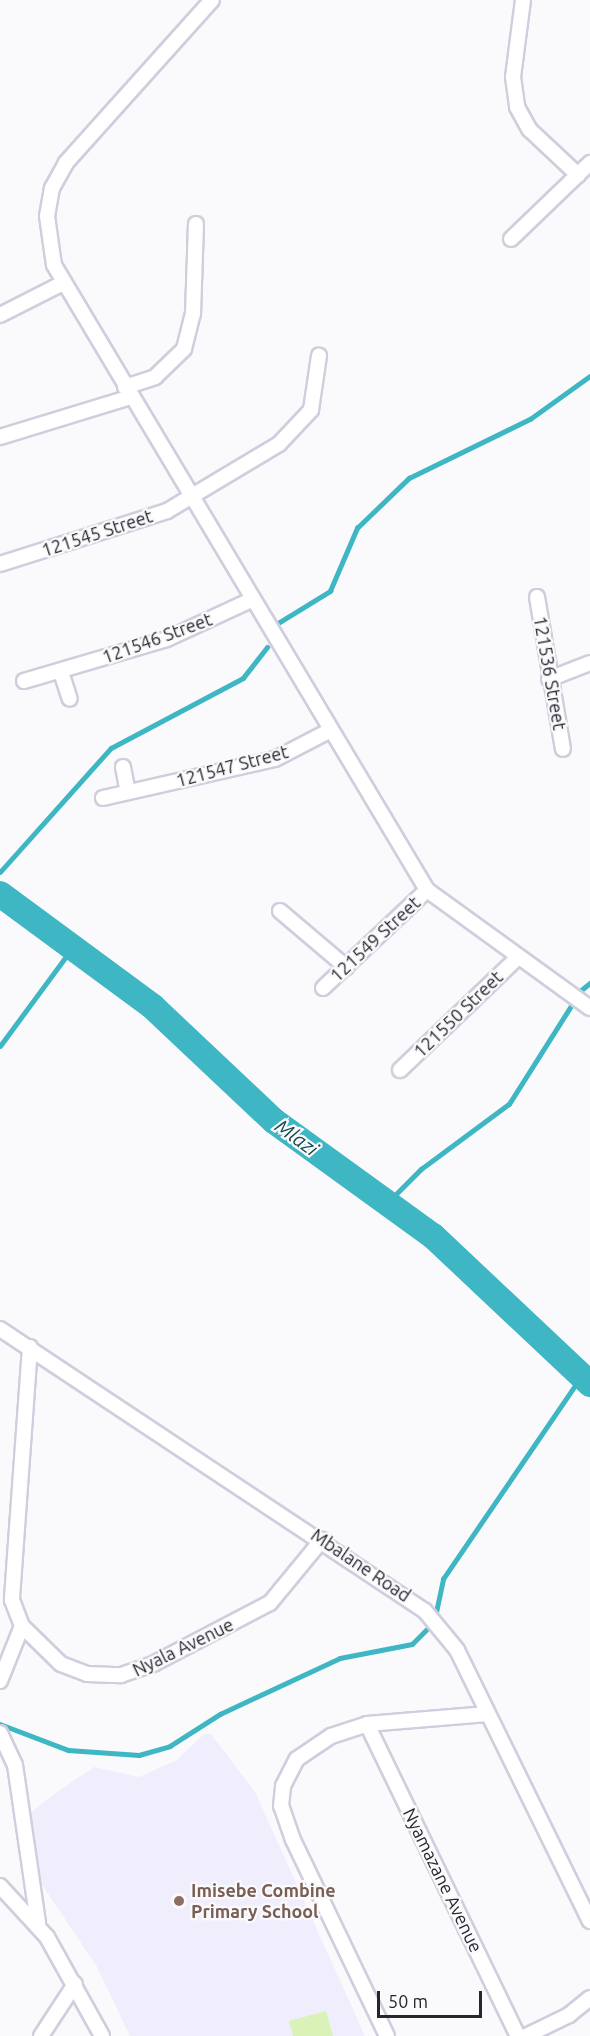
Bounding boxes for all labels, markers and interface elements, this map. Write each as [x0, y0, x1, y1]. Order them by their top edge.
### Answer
street label: 121545 Street [39, 505, 155, 561]
street label: 121546 Street [99, 608, 215, 668]
street label: 121536 Street [529, 614, 571, 732]
street label: 121547 Street [174, 741, 290, 791]
street label: 121549 Street [325, 892, 425, 986]
street label: 121550 Street [409, 966, 507, 1062]
water label: Mlazi [271, 1113, 323, 1161]
street label: Mbalane Road [307, 1524, 415, 1606]
street label: Nyala Avenue [129, 1613, 237, 1681]
street label: Nyamazane Avenue [399, 1804, 487, 1956]
place label: Imisebe Combine Primary School [191, 1880, 336, 1922]
marker: Imisebe Combine Primary School [172, 1894, 186, 1908]
scale bar [380, 1979, 485, 2017]
text: 50 m [388, 1991, 428, 2011]

